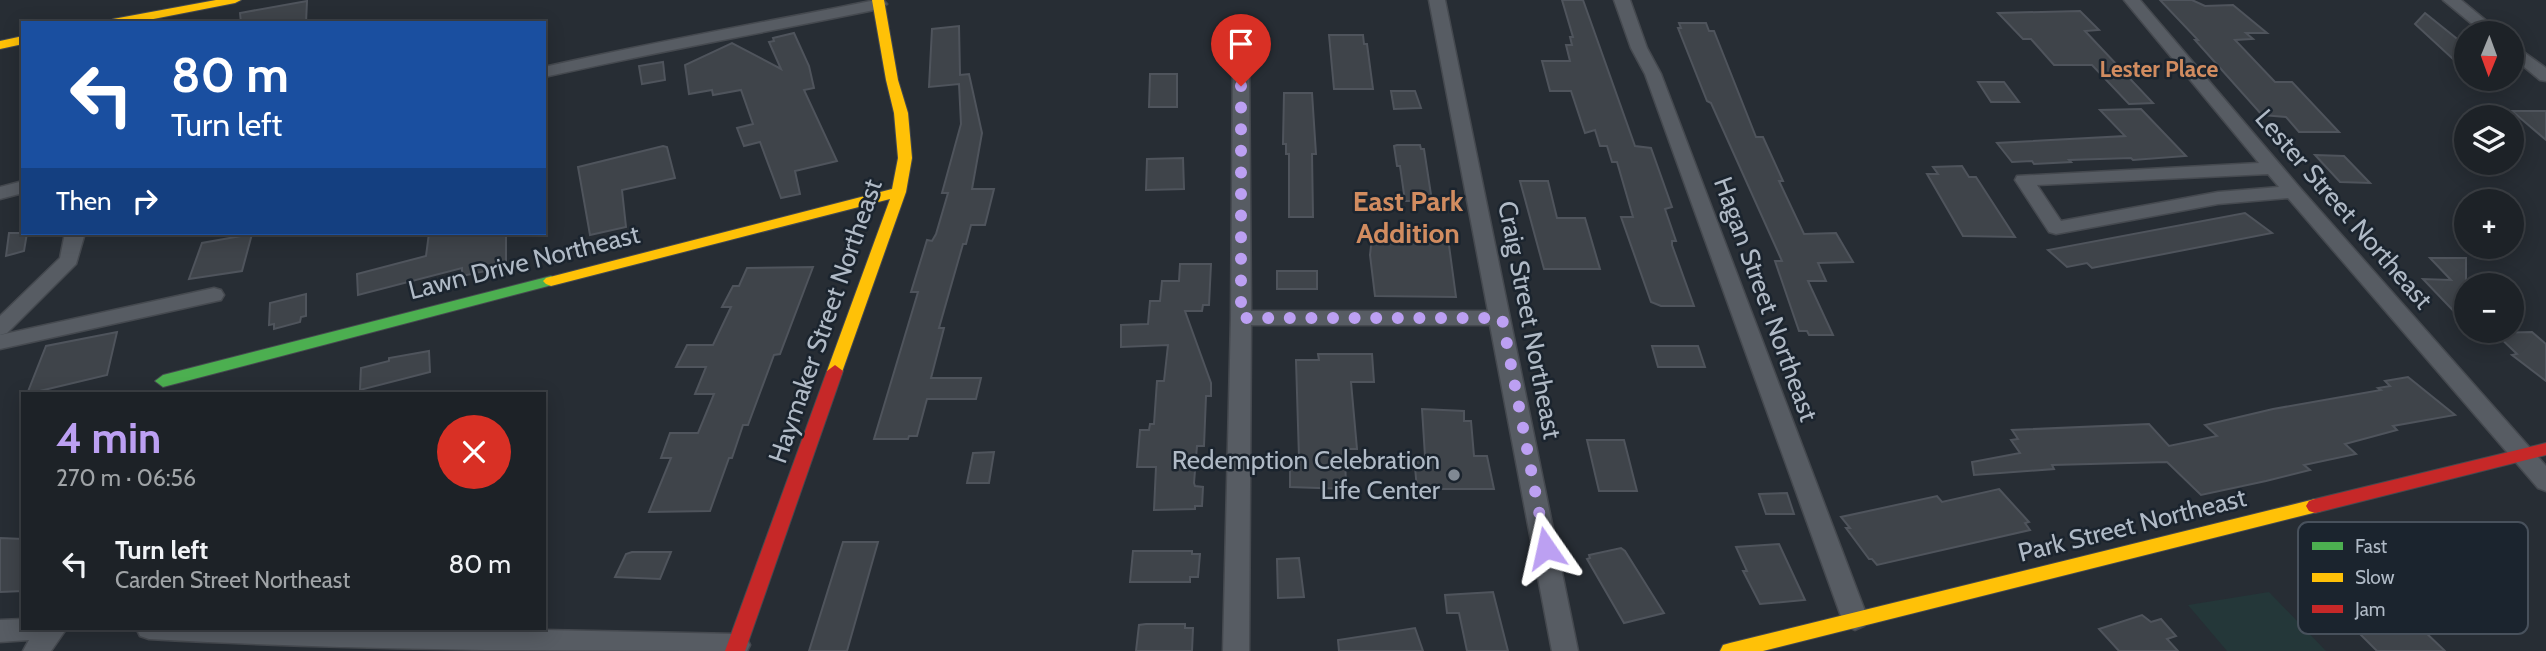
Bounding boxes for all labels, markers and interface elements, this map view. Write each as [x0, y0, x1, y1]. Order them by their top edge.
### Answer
pin [1211, 14, 1271, 86]
north arrow [2454, 21, 2524, 91]
map controls [2454, 21, 2524, 343]
icon: arrive [1222, 25, 1260, 63]
text: 80 m [171, 45, 289, 104]
icon: left [56, 49, 147, 140]
district label: Lester Place [2100, 55, 2219, 83]
street label: Lester Street Northeast [2249, 103, 2440, 316]
text: Turn left [171, 105, 282, 144]
button: layers [2454, 105, 2524, 175]
street label: Hagan Street Northeast [1707, 172, 1825, 426]
street label: Haymaker Street Northeast [761, 175, 889, 467]
icon: right [126, 182, 164, 220]
district label: East Park Addition [1353, 184, 1464, 250]
text: Then [56, 185, 112, 217]
button: + [2454, 189, 2524, 259]
street label: Craig Street Northeast [1491, 198, 1569, 442]
street label: Lawn Drive Northeast [405, 218, 643, 306]
button: − [2454, 273, 2524, 343]
text: 4 min [56, 412, 161, 464]
button: close [437, 415, 511, 489]
place label: Redemption Celebration Life Center [1172, 444, 1441, 506]
text: 270 m · 06:56 [56, 464, 196, 492]
marker: Redemption Celebration Life Center [1446, 467, 1462, 483]
street label: Park Street Northeast [2015, 481, 2250, 569]
position arrow [1509, 511, 1583, 585]
legend [2298, 522, 2528, 634]
text: Turn left [115, 534, 208, 566]
text: Fast [2355, 535, 2388, 558]
icon: left [56, 545, 94, 583]
text: 80 m [448, 548, 511, 580]
text: Carden Street Northeast [115, 566, 350, 594]
text: Slow [2355, 566, 2395, 589]
text: Jam [2354, 598, 2385, 621]

